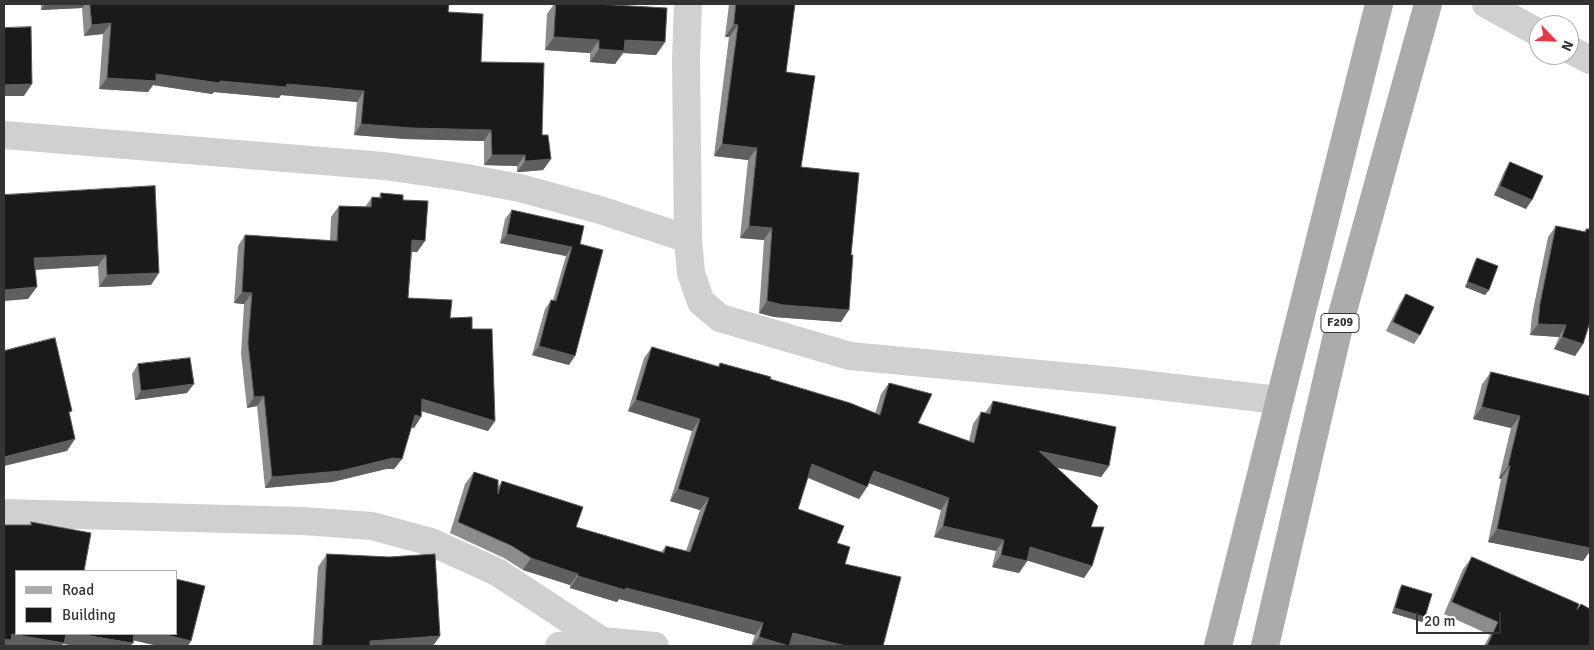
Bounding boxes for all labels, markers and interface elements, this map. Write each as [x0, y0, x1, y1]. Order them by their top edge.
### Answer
north arrow [1529, 15, 1579, 65]
text: N [1557, 38, 1577, 54]
road number: F209 [1321, 314, 1359, 332]
legend [15, 570, 178, 635]
text: Road [62, 581, 94, 599]
scale bar [1419, 602, 1504, 634]
text: Building [62, 606, 116, 624]
text: 20 m [1424, 612, 1455, 630]

